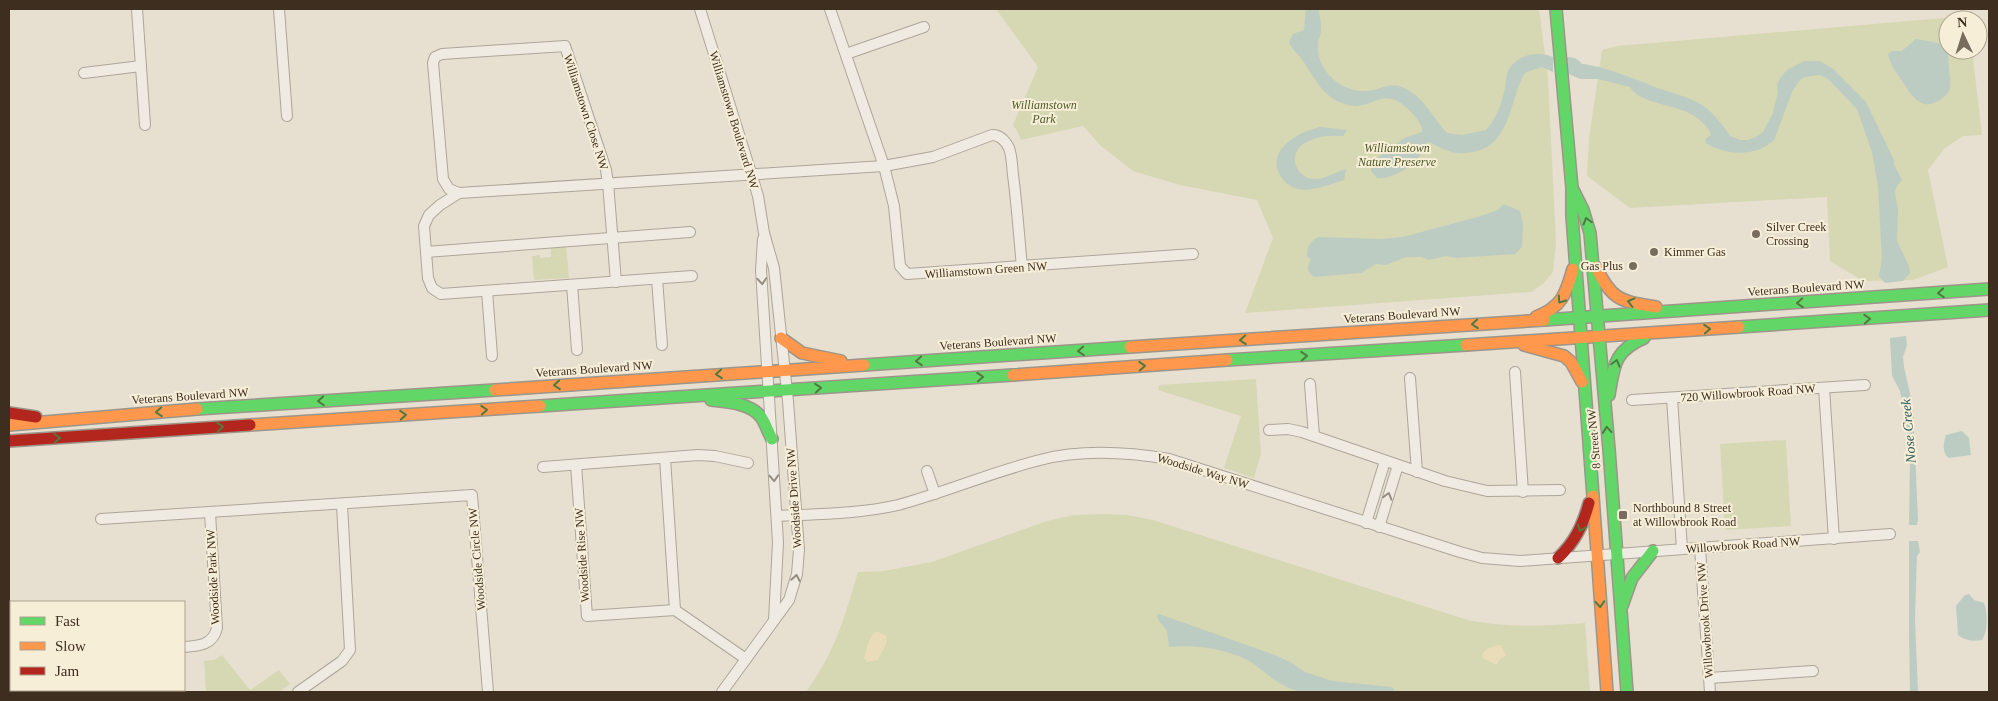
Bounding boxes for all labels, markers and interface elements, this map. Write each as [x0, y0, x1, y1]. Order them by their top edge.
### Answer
north arrow [1938, 10, 1988, 60]
text: N [1957, 15, 1968, 30]
street label: Williamstown Boulevard NW [706, 49, 762, 191]
street label: Williamstown Close NW [561, 52, 612, 172]
park label: Williamstown Park [1011, 98, 1077, 126]
park label: Williamstown Nature Preserve [1357, 141, 1437, 169]
one-way arrow [1582, 218, 1592, 226]
place label: Silver Creek Crossing [1766, 220, 1826, 248]
marker: Silver Creek Crossing [1750, 228, 1762, 240]
place label: Kimmer Gas [1664, 245, 1726, 259]
marker: Kimmer Gas [1648, 246, 1660, 258]
street label: Williamstown Green NW [924, 259, 1048, 281]
place label: Gas Plus [1581, 259, 1623, 273]
marker: Gas Plus [1627, 260, 1639, 272]
street label: Veterans Boulevard NW [1747, 277, 1866, 299]
one-way arrow [756, 278, 767, 286]
one-way arrow [1936, 287, 1944, 298]
one-way arrow [1558, 294, 1567, 304]
one-way arrow [1627, 297, 1636, 308]
one-way arrow [1796, 297, 1804, 308]
street label: Veterans Boulevard NW [1343, 304, 1462, 326]
one-way arrow [1863, 313, 1871, 324]
one-way arrow [1471, 319, 1479, 330]
one-way arrow [1703, 324, 1711, 335]
street label: Veterans Boulevard NW [939, 331, 1058, 353]
one-way arrow [1239, 334, 1247, 345]
one-way arrow [1077, 345, 1085, 356]
one-way arrow [1301, 350, 1309, 361]
one-way arrow [915, 356, 923, 367]
street label: Veterans Boulevard NW [535, 358, 654, 380]
one-way arrow [1610, 359, 1620, 368]
one-way arrow [1138, 361, 1146, 372]
one-way arrow [715, 369, 723, 380]
one-way arrow [976, 372, 984, 383]
one-way arrow [553, 380, 561, 391]
street label: 720 Willowbrook Road NW [1680, 381, 1817, 405]
one-way arrow [814, 382, 822, 393]
street label: Veterans Boulevard NW [131, 385, 250, 407]
one-way arrow [317, 395, 325, 406]
water label: Nose Creek [1898, 397, 1919, 465]
one-way arrow [481, 404, 489, 415]
one-way arrow [155, 406, 163, 417]
street label: 8 Street NW [1584, 408, 1604, 469]
one-way arrow [400, 410, 408, 421]
one-way arrow [216, 422, 224, 433]
one-way arrow [1602, 426, 1613, 434]
one-way arrow [54, 433, 62, 444]
street label: Woodside Drive NW [783, 446, 805, 549]
street label: Woodside Way NW [1155, 450, 1251, 492]
one-way arrow [769, 474, 780, 482]
one-way arrow [1383, 492, 1393, 501]
place label: Northbound 8 Street at Willowbrook Road [1633, 501, 1736, 529]
street label: Woodside Circle NW [465, 506, 488, 611]
street label: Woodside Rise NW [572, 506, 592, 603]
marker: Northbound 8 Street at Willowbrook Road [1617, 509, 1629, 521]
one-way arrow [1577, 523, 1588, 532]
street label: Woodside Park NW [203, 528, 222, 625]
street label: Willowbrook Road NW [1685, 534, 1801, 556]
street label: Willowbrook Drive NW [1694, 561, 1716, 679]
one-way arrow [790, 573, 801, 582]
one-way arrow [1595, 600, 1606, 608]
legend [10, 601, 185, 691]
text: Fast [55, 613, 81, 629]
text: Slow [55, 638, 86, 654]
text: Jam [55, 663, 79, 679]

